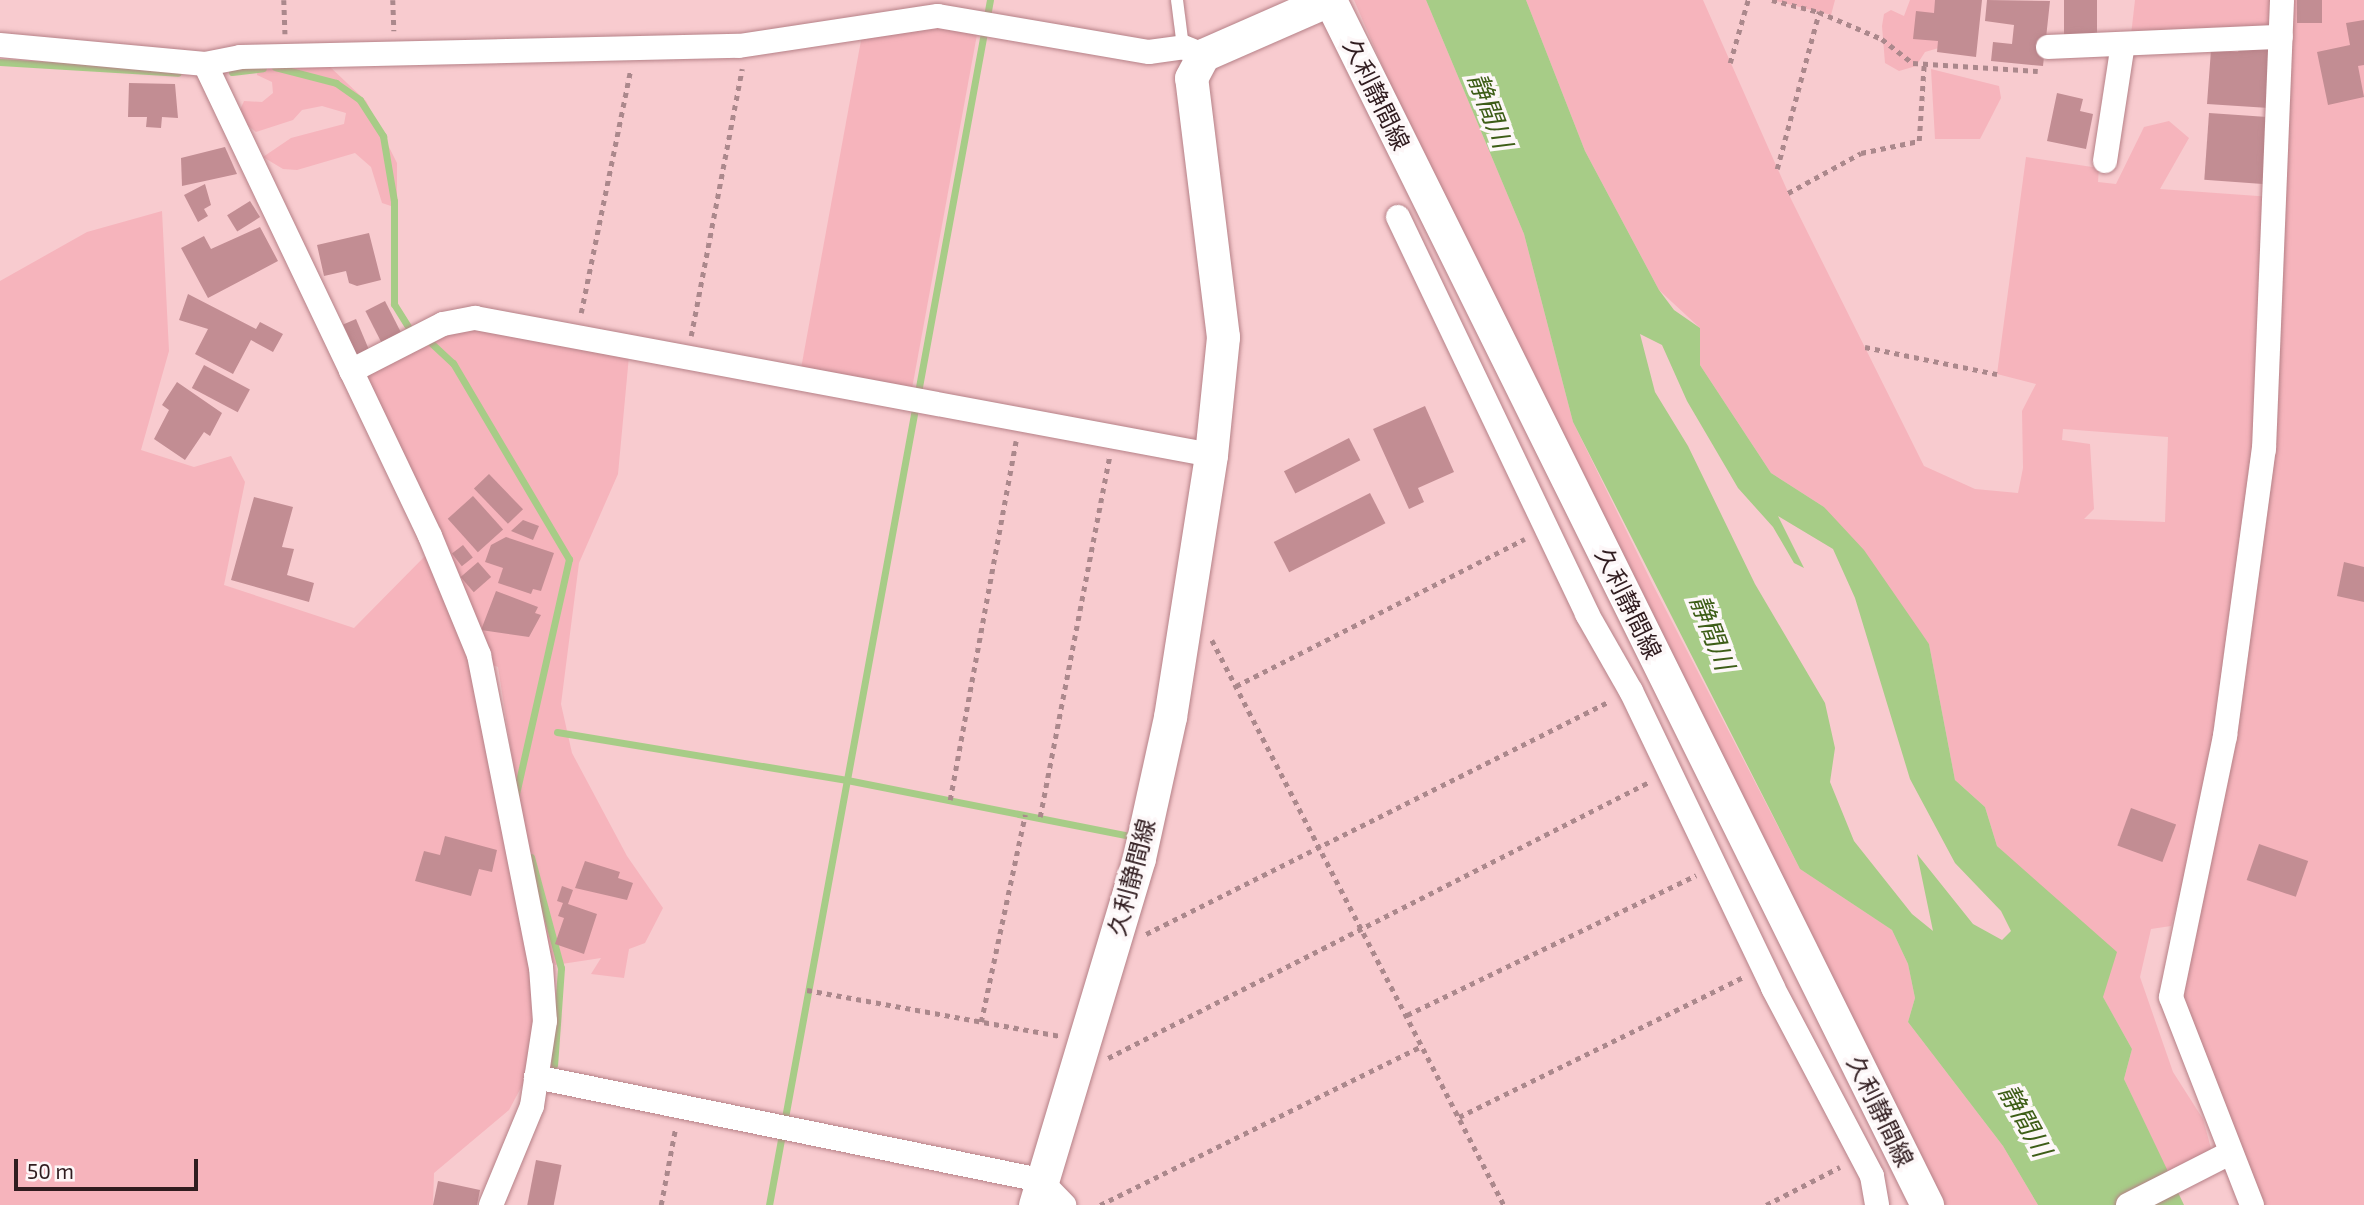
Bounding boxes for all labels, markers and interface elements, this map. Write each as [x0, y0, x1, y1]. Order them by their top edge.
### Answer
street label: 久利静間線 [1338, 34, 1416, 154]
water label: 静間川 [1462, 68, 1520, 152]
street label: 久利静間線 [1590, 543, 1668, 663]
water label: 静間川 [1684, 590, 1742, 674]
street label: 久利静間線 [1102, 815, 1160, 939]
street label: 久利静間線 [1842, 1051, 1920, 1171]
water label: 静間川 [1993, 1078, 2059, 1162]
scale bar [18, 1146, 201, 1190]
text: 50 m [27, 1158, 74, 1183]

